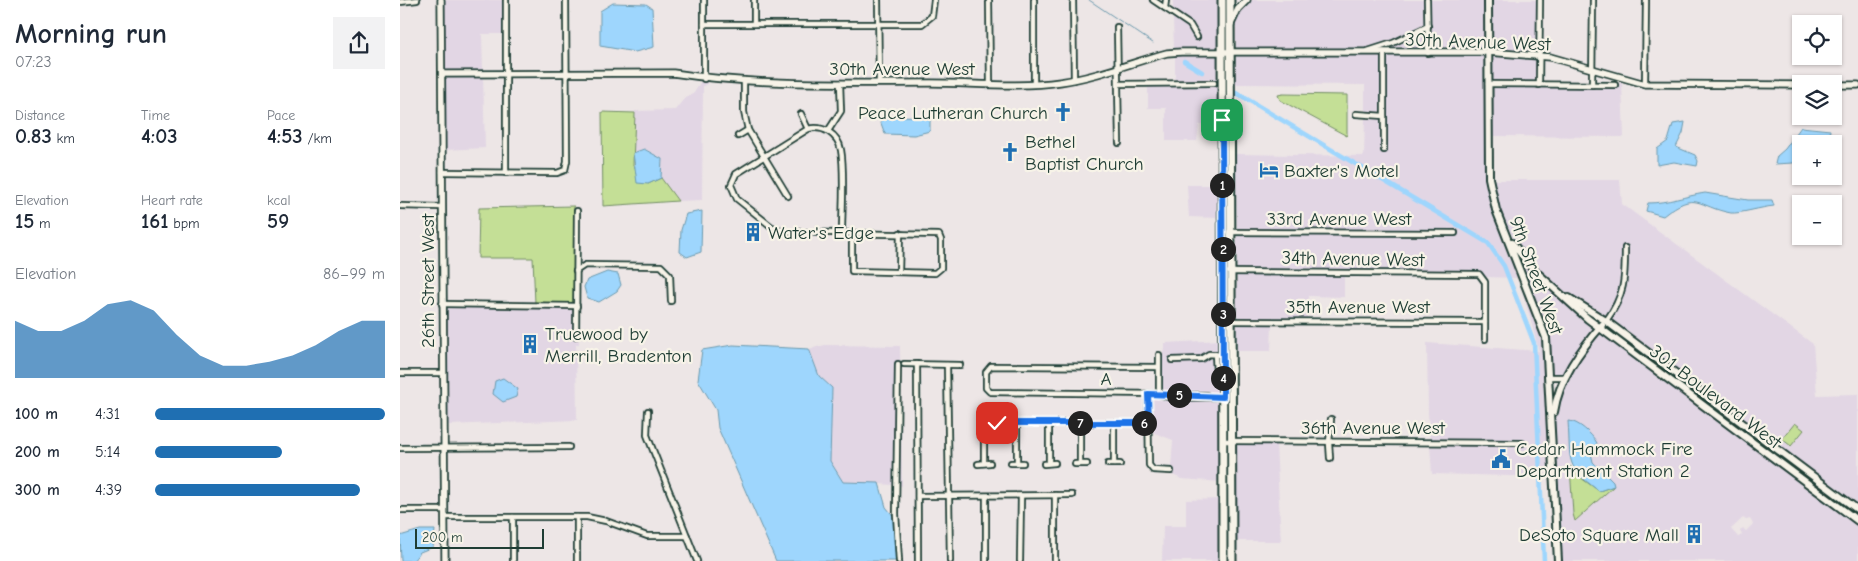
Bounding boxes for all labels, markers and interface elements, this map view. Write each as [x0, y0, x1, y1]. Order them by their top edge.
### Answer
map controls [1792, 15, 1842, 245]
button: locate [1792, 15, 1842, 65]
button: share [333, 17, 385, 69]
text: Morning run [15, 18, 167, 50]
street label: 30th Avenue West [1405, 28, 1552, 56]
text: 07:23 [15, 53, 52, 71]
street label: 30th Avenue West [829, 58, 975, 80]
button: layers [1792, 75, 1842, 125]
pin [1201, 99, 1243, 141]
church icon: Peace Lutheran Church [1052, 101, 1074, 123]
place label: Peace Lutheran Church [858, 102, 1048, 124]
icon: arrive [1208, 106, 1236, 134]
text: Distance [15, 107, 65, 124]
text: Time [141, 107, 170, 124]
text: Pace [267, 107, 295, 124]
text: 0.83 [15, 124, 52, 148]
text: 4:03 [141, 124, 178, 148]
text: 4:53 [267, 124, 303, 148]
text: km [52, 130, 75, 147]
text: /km [303, 130, 332, 147]
place label: Bethel Baptist Church [1025, 131, 1144, 175]
button: + [1792, 135, 1842, 185]
church icon: Bethel Baptist Church [999, 141, 1021, 163]
hotel icon: Baxter's Motel [1258, 159, 1280, 181]
place label: Baxter's Motel [1284, 160, 1399, 182]
pin: 1 [1210, 172, 1234, 198]
text: 1 [1220, 177, 1225, 194]
text: Elevation [15, 192, 69, 209]
text: Heart rate [141, 192, 203, 209]
text: kcal [267, 192, 291, 209]
button: − [1792, 195, 1842, 245]
street label: 33rd Avenue West [1267, 208, 1412, 230]
text: 15 [15, 209, 34, 233]
text: 161 [141, 209, 169, 233]
text: 59 [267, 209, 289, 233]
street label: 26th Street West [417, 213, 439, 348]
street label: 9th Street West [1505, 213, 1568, 338]
text: m [34, 215, 51, 232]
text: bpm [169, 215, 200, 232]
building icon: Water's Edge [742, 221, 764, 243]
place label: Water's Edge [768, 222, 874, 244]
pin: 2 [1210, 236, 1236, 262]
text: 2 [1220, 241, 1227, 258]
street label: 34th Avenue West [1281, 247, 1425, 271]
text: Elevation [15, 265, 76, 283]
text: 86–99 m [323, 265, 385, 283]
street label: 35th Avenue West [1286, 296, 1431, 318]
pin: 3 [1210, 302, 1236, 326]
text: 3 [1220, 306, 1227, 323]
place label: Truewood by Merrill, Bradenton [545, 323, 692, 367]
building icon: Truewood by Merrill, Bradenton [519, 333, 541, 355]
street label: 301 Boulevard West [1645, 340, 1786, 454]
pin: 4 [1210, 366, 1236, 390]
street label: A [1100, 368, 1112, 390]
text: 4 [1220, 370, 1227, 387]
pin: 5 [1166, 382, 1192, 408]
text: 5 [1176, 387, 1183, 404]
pin [976, 402, 1018, 444]
text: 100 m [15, 405, 58, 423]
text: 4:31 [95, 405, 120, 423]
icon: check [983, 409, 1011, 437]
pin: 7 [1068, 410, 1092, 436]
pin: 6 [1132, 410, 1156, 436]
text: 7 [1077, 415, 1084, 432]
text: 6 [1141, 415, 1148, 432]
street label: 36th Avenue West [1301, 417, 1446, 439]
place label: Cedar Hammock Fire Department Station 2 [1516, 438, 1693, 482]
text: 200 m [15, 443, 60, 461]
text: 5:14 [95, 443, 121, 461]
public building icon: Cedar Hammock Fire Department Station 2 [1490, 448, 1512, 470]
text: 300 m [15, 481, 60, 499]
text: 4:39 [95, 481, 122, 499]
building icon: DeSoto Square Mall [1683, 523, 1705, 545]
place label: DeSoto Square Mall [1519, 524, 1679, 546]
scale bar [415, 526, 544, 549]
text: 200 m [422, 529, 463, 546]

